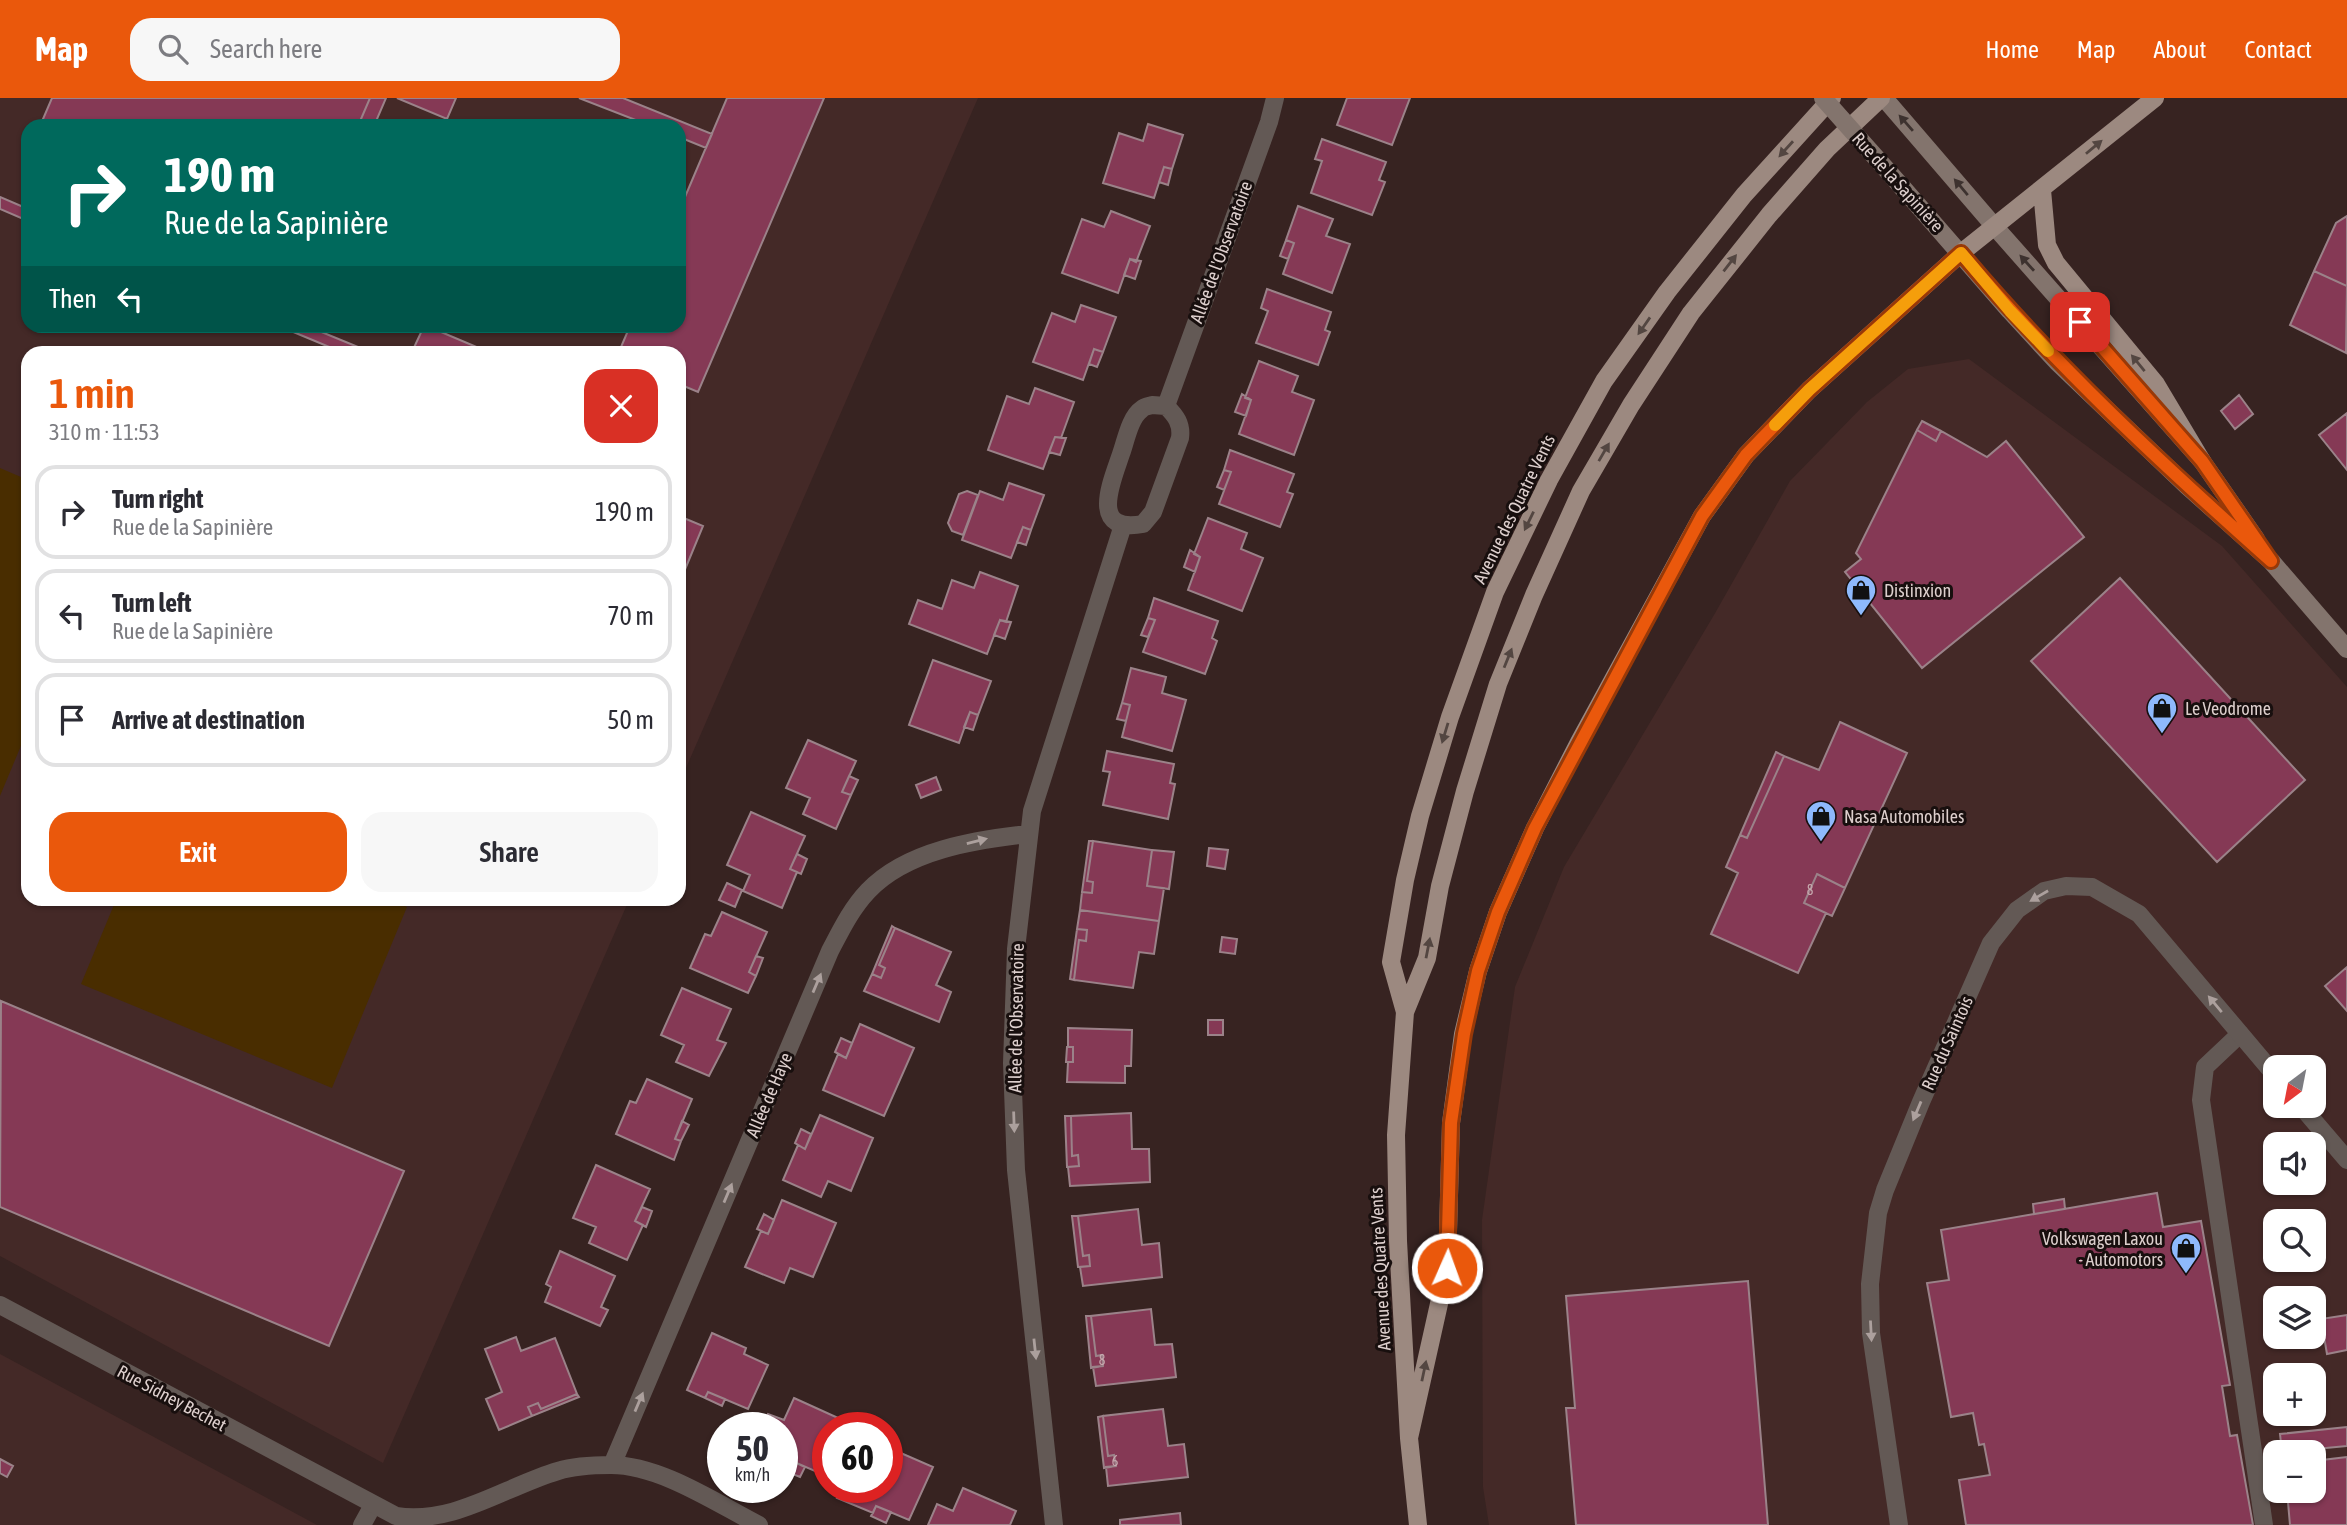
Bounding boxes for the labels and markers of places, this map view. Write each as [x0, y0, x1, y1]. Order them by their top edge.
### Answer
pin [2050, 292, 2110, 352]
shop icon: Distinxion [1844, 573, 1878, 617]
place label: Distinxion [1884, 580, 1951, 601]
shop icon: Le Veodrome [2145, 691, 2179, 735]
place label: Le Veodrome [2185, 698, 2271, 719]
shop icon: Nasa Automobiles [1804, 799, 1838, 843]
place label: Nasa Automobiles [1844, 806, 1964, 827]
place label: Volkswagen Laxou - Automotors [2042, 1228, 2163, 1270]
shop icon: Volkswagen Laxou - Automotors [2169, 1231, 2203, 1275]

